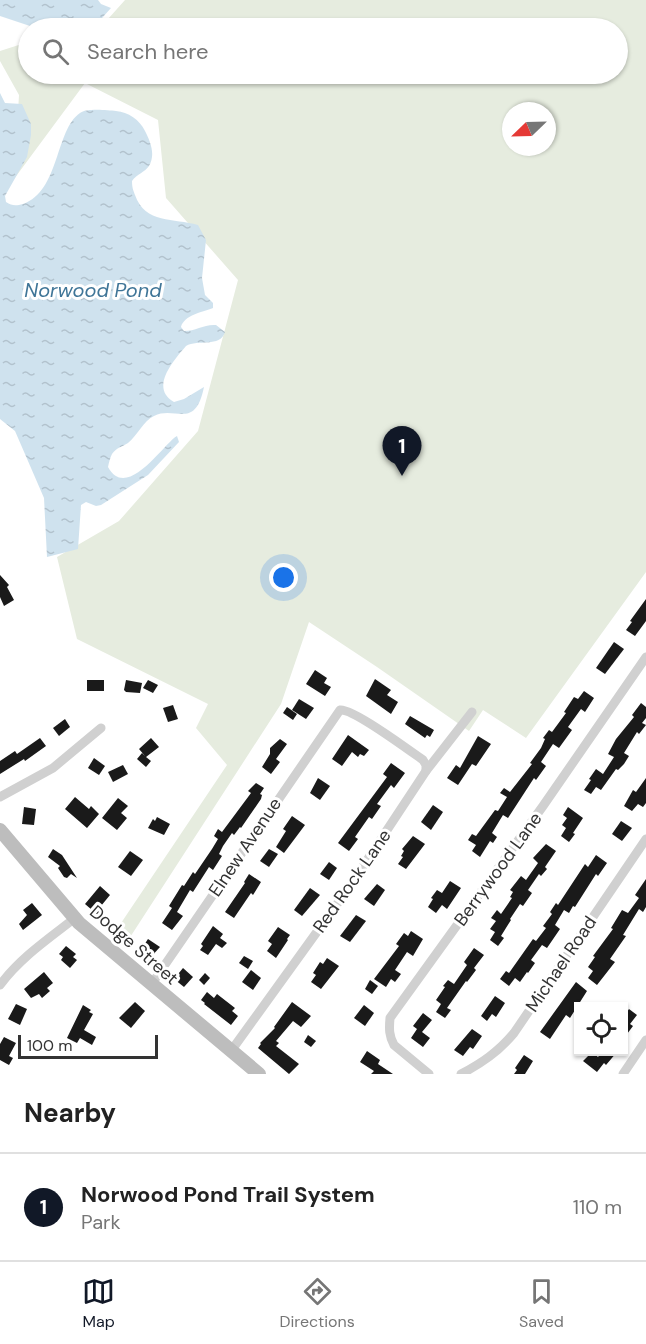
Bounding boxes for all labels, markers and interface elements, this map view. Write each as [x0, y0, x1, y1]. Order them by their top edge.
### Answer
search box [18, 18, 628, 84]
icon: search [39, 35, 72, 68]
text: Search here [87, 37, 208, 66]
north arrow [502, 102, 556, 156]
water label: Norwood Pond [24, 277, 162, 303]
pin: 1 [382, 426, 422, 476]
your location [269, 563, 298, 592]
street label: Elnew Avenue [203, 793, 287, 901]
street label: Berrywood Lane [449, 807, 547, 931]
street label: Red Rock Lane [307, 824, 397, 938]
street label: Dodge Street [85, 900, 183, 990]
street label: Michael Road [520, 911, 602, 1017]
map controls [574, 1002, 628, 1056]
button: locate [574, 1002, 628, 1056]
scale bar [18, 1032, 158, 1060]
text: 100 m [27, 1035, 72, 1056]
text: Nearby [24, 1096, 116, 1130]
text: Norwood Pond Trail System [81, 1180, 375, 1209]
text: 1 [40, 1194, 47, 1220]
text: 110 m [573, 1194, 622, 1220]
text: Park [81, 1209, 121, 1235]
tab: Map [82, 1275, 115, 1332]
tab: Directions [279, 1275, 355, 1332]
tab: Saved [519, 1275, 564, 1332]

